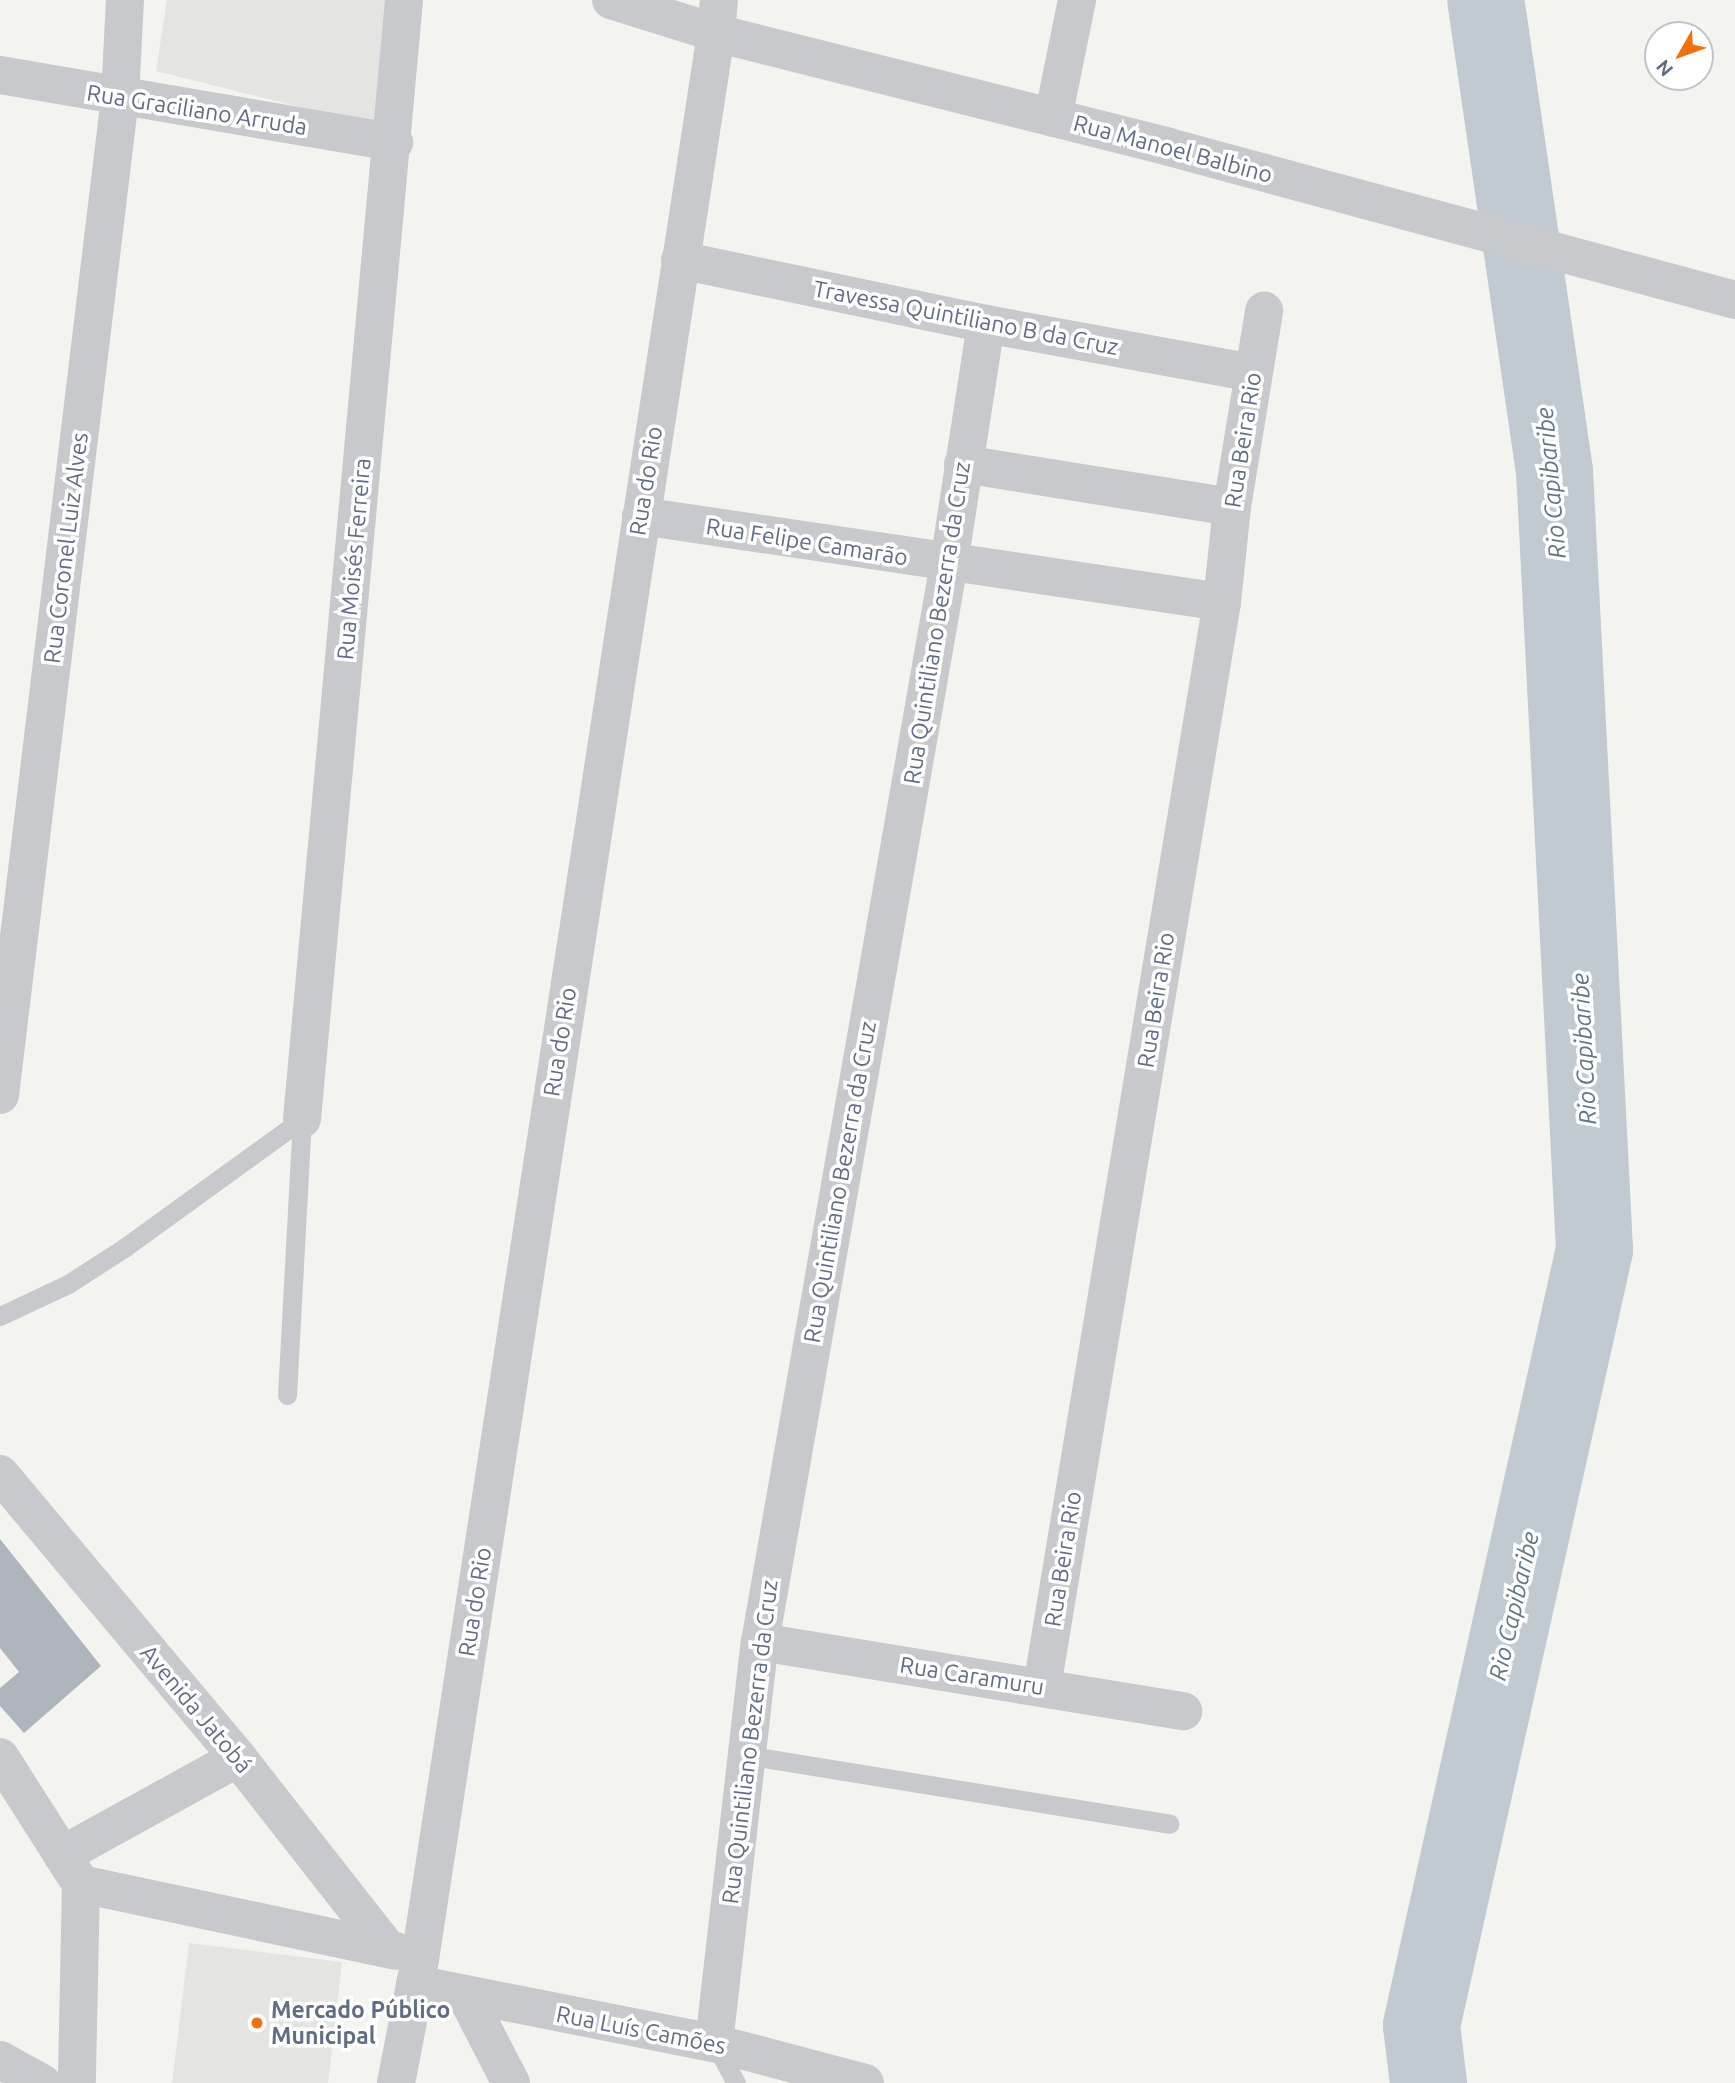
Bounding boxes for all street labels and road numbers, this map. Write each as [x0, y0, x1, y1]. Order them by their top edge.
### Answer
street label: Rua Graciliano Arruda [85, 79, 309, 141]
street label: Rua Manoel Balbino [1070, 109, 1276, 189]
street label: Travessa Quintiliano B da Cruz [811, 275, 1121, 361]
street label: Rua Beira Rio [1219, 370, 1267, 510]
street label: Rua do Rio [624, 424, 668, 538]
street label: Rua Coronel Luiz Alves [38, 431, 94, 665]
street label: Rua Moisés Ferreira [331, 457, 377, 661]
street label: Rua Quintiliano Bezerra da Cruz [898, 460, 976, 786]
street label: Rua Felipe Camarão [704, 512, 910, 572]
street label: Rua Beira Rio [1132, 930, 1180, 1070]
street label: Rua do Rio [538, 985, 582, 1099]
street label: Rua Quintiliano Bezerra da Cruz [798, 1019, 882, 1345]
street label: Rua Beira Rio [1039, 1489, 1087, 1629]
street label: Rua do Rio [453, 1545, 497, 1659]
street label: Rua Quintiliano Bezerra da Cruz [716, 1578, 784, 1906]
street label: Avenida Jatobá [134, 1639, 258, 1779]
street label: Rua Caramuru [898, 1651, 1046, 1701]
street label: Rua Luís Camões [554, 2000, 728, 2060]

